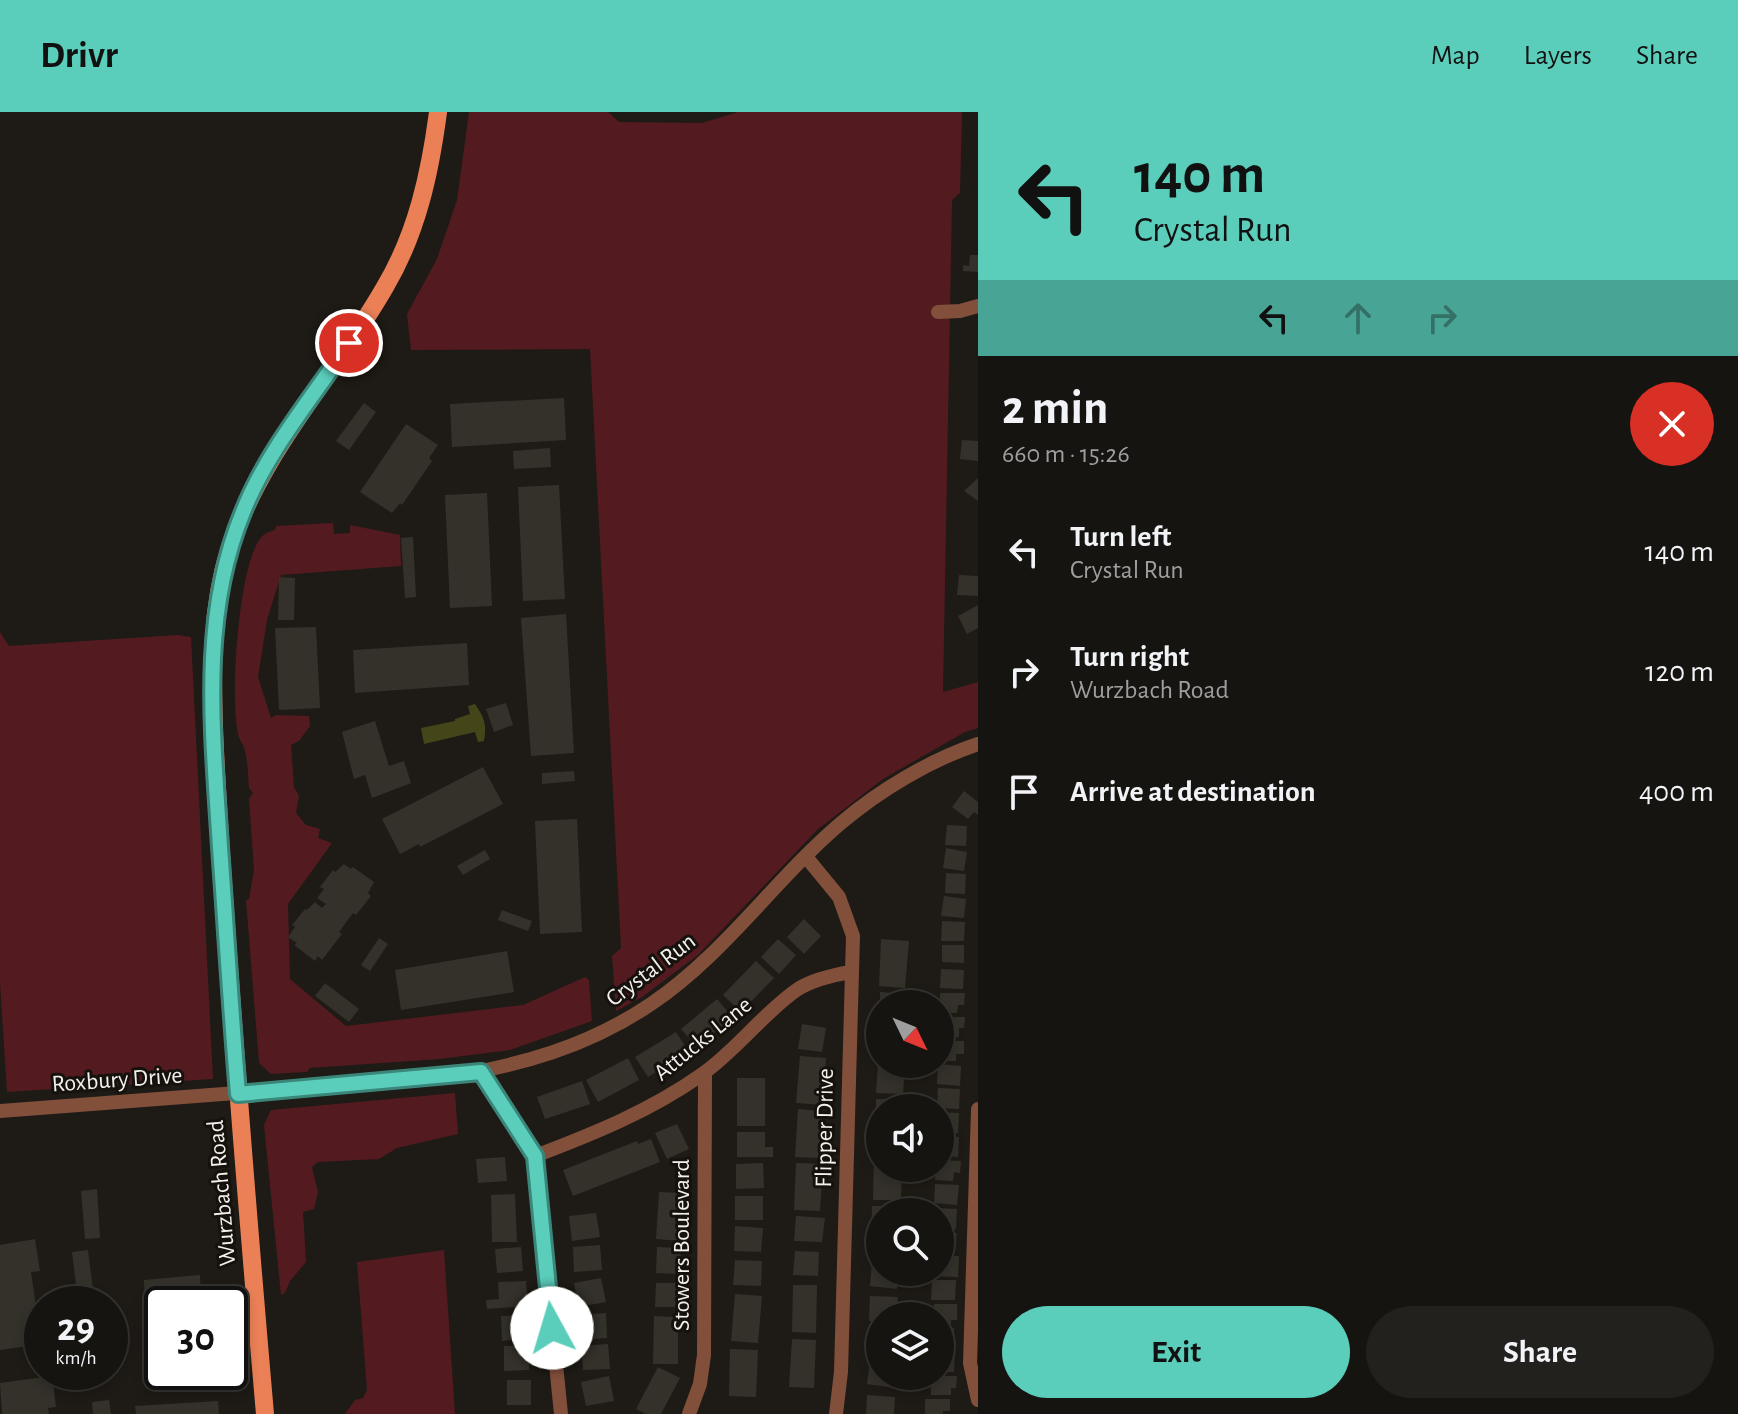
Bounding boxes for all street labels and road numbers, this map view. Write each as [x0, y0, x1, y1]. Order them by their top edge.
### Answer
street label: Crystal Run [602, 929, 700, 1011]
street label: Attucks Lane [650, 992, 756, 1086]
street label: Roxbury Drive [51, 1063, 183, 1097]
street label: Flipper Drive [812, 1068, 838, 1188]
street label: Wurzbach Road [204, 1119, 240, 1267]
street label: Stowers Boulevard [670, 1159, 694, 1331]

